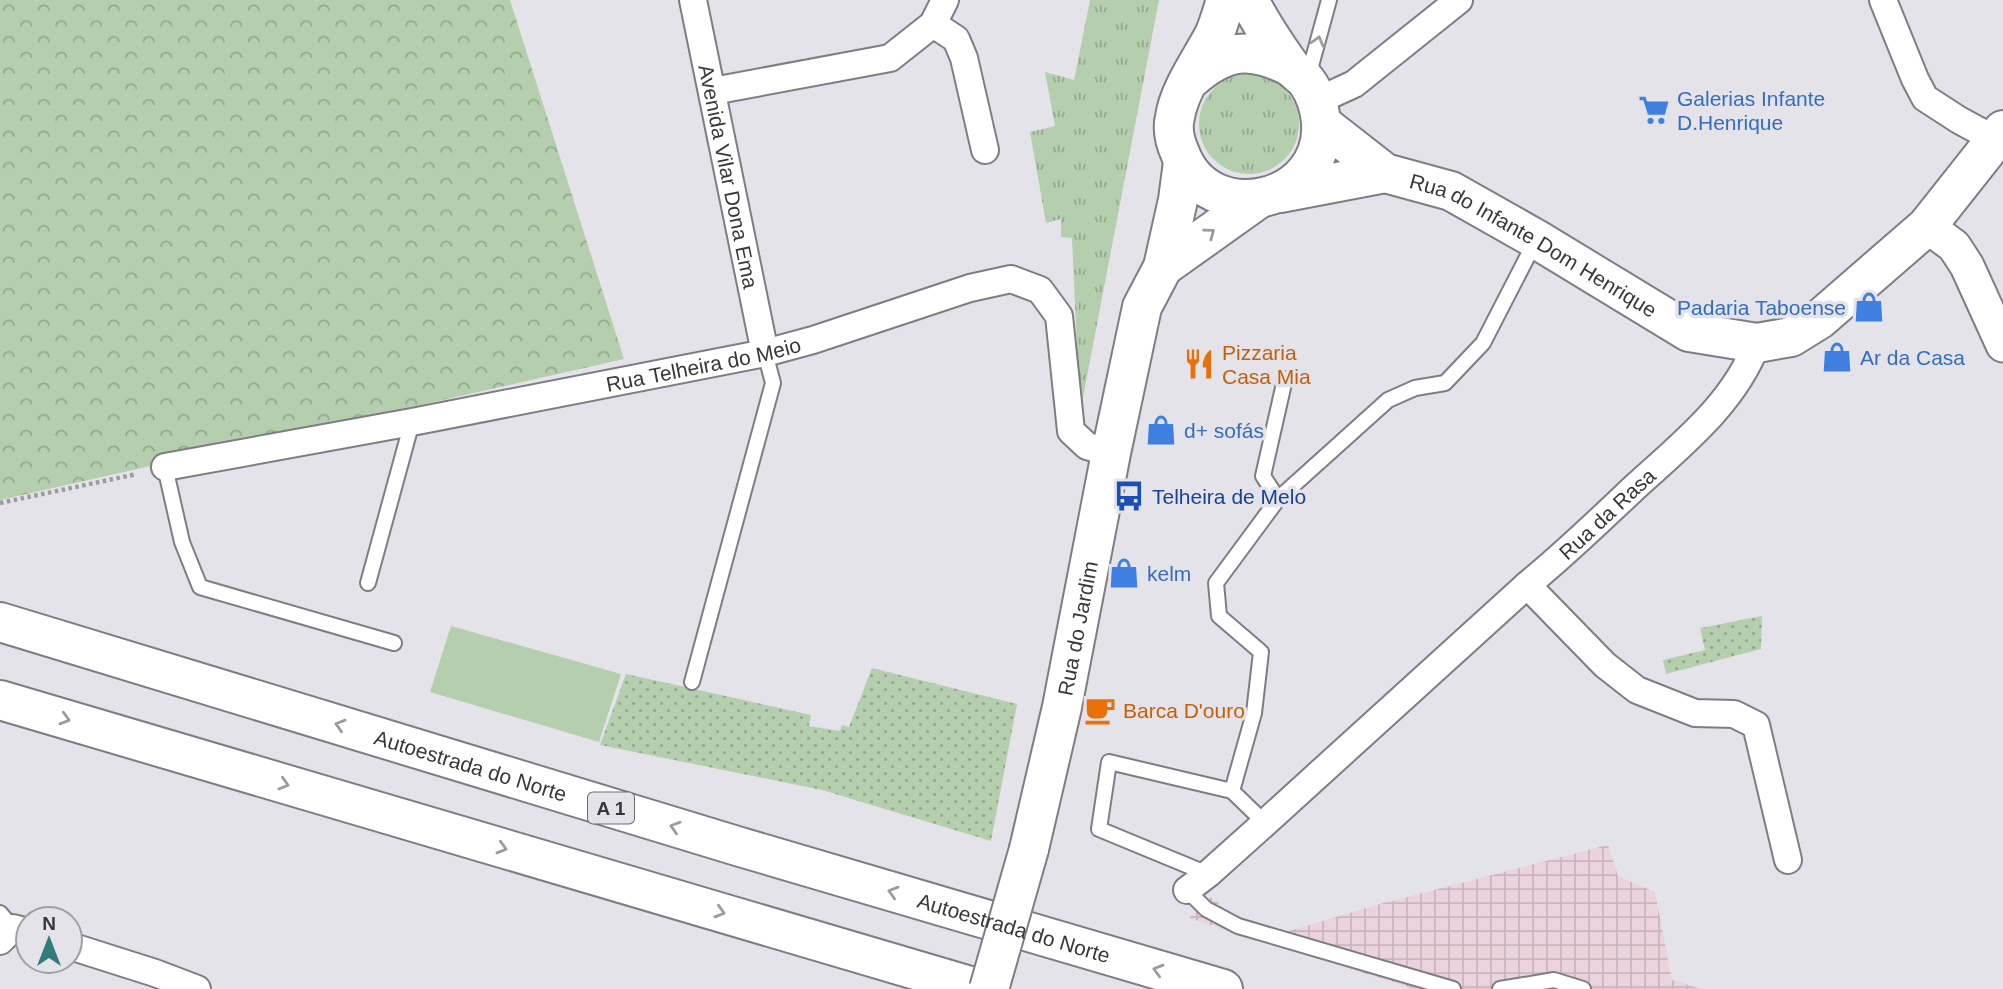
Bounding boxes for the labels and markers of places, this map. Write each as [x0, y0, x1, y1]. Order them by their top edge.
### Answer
place label: Galerias Infante D.Henrique [1677, 87, 1825, 134]
supermarket icon: Galerias Infante D.Henrique [1637, 93, 1671, 127]
shop icon: Padaria Taboense [1852, 290, 1886, 324]
place label: Padaria Taboense [1677, 296, 1846, 319]
shop icon: Ar da Casa [1820, 340, 1854, 374]
place label: Pizzaria Casa Mia [1222, 341, 1311, 388]
place label: Ar da Casa [1860, 346, 1965, 369]
restaurant icon: Pizzaria Casa Mia [1182, 347, 1216, 381]
shop icon: d+ sofás [1144, 413, 1178, 447]
place label: d+ sofás [1184, 419, 1264, 442]
bus stop icon: Telheira de Melo [1112, 479, 1146, 513]
place label: Telheira de Melo [1152, 485, 1306, 508]
shop icon: kelm [1107, 556, 1141, 590]
place label: kelm [1147, 562, 1191, 585]
cafe icon: Barca D'ouro [1083, 693, 1117, 727]
place label: Barca D'ouro [1123, 699, 1245, 722]

